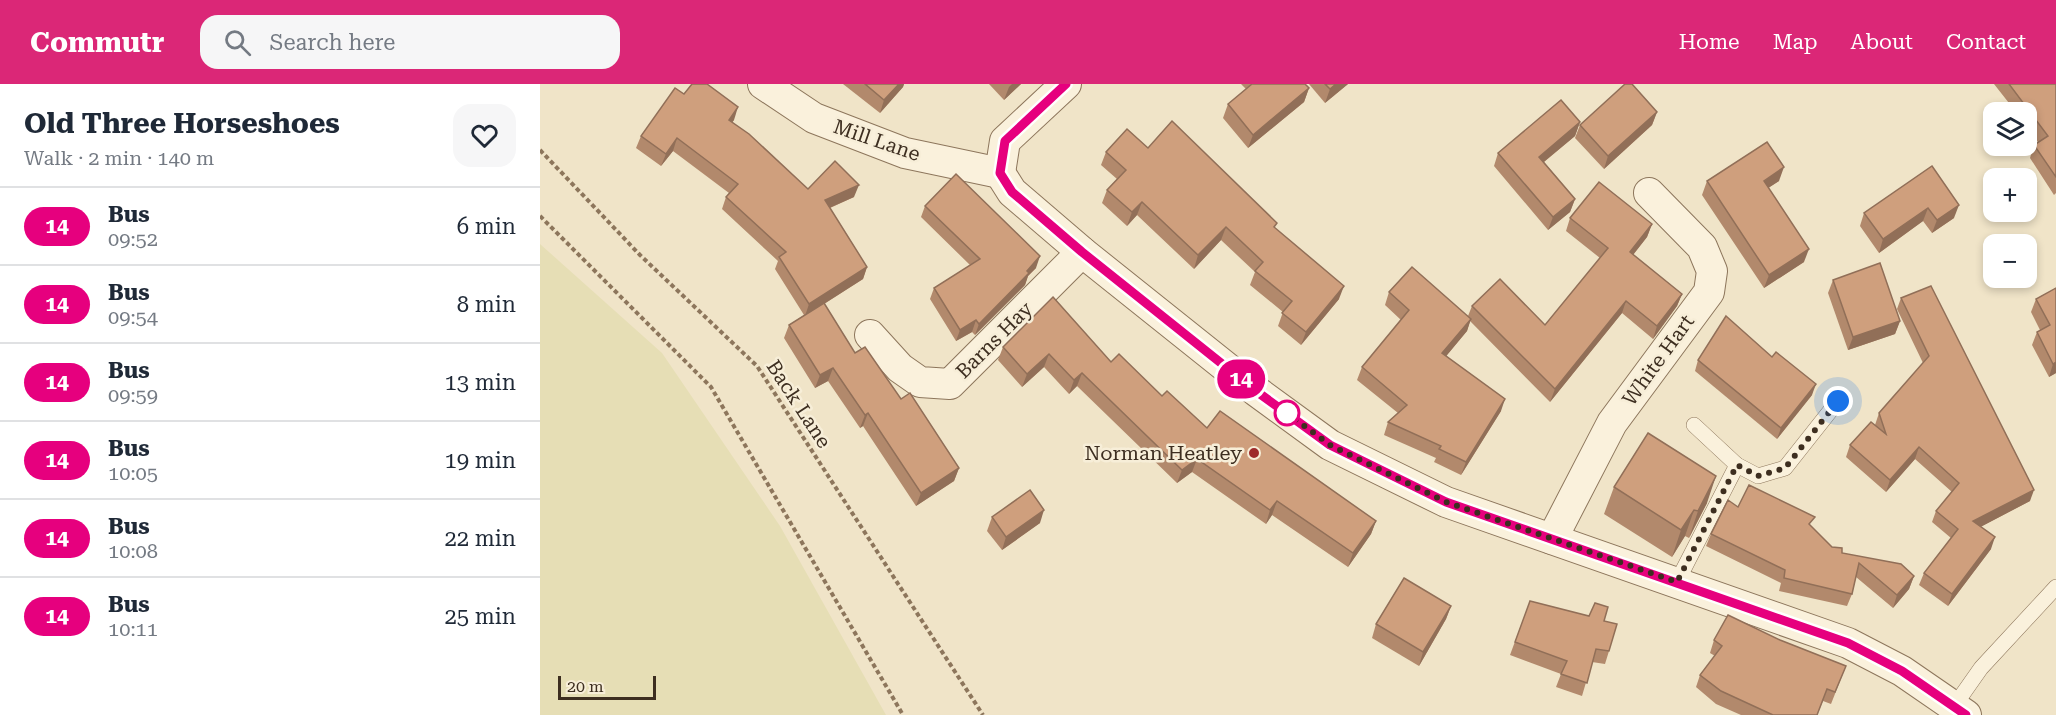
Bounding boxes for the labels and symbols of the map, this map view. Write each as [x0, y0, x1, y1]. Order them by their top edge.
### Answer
street label: Mill Lane [830, 114, 924, 166]
street label: Barns Hay [951, 297, 1037, 383]
street label: White Hart [1617, 309, 1699, 410]
street label: Back Lane [762, 355, 836, 453]
line badge: 14 [1214, 360, 1268, 398]
your location [1823, 386, 1853, 416]
unlabelled marker [1274, 400, 1300, 426]
place label: Norman Heatley [1084, 441, 1242, 465]
marker: Norman Heatley [1247, 446, 1261, 460]
scale bar [558, 673, 656, 700]

